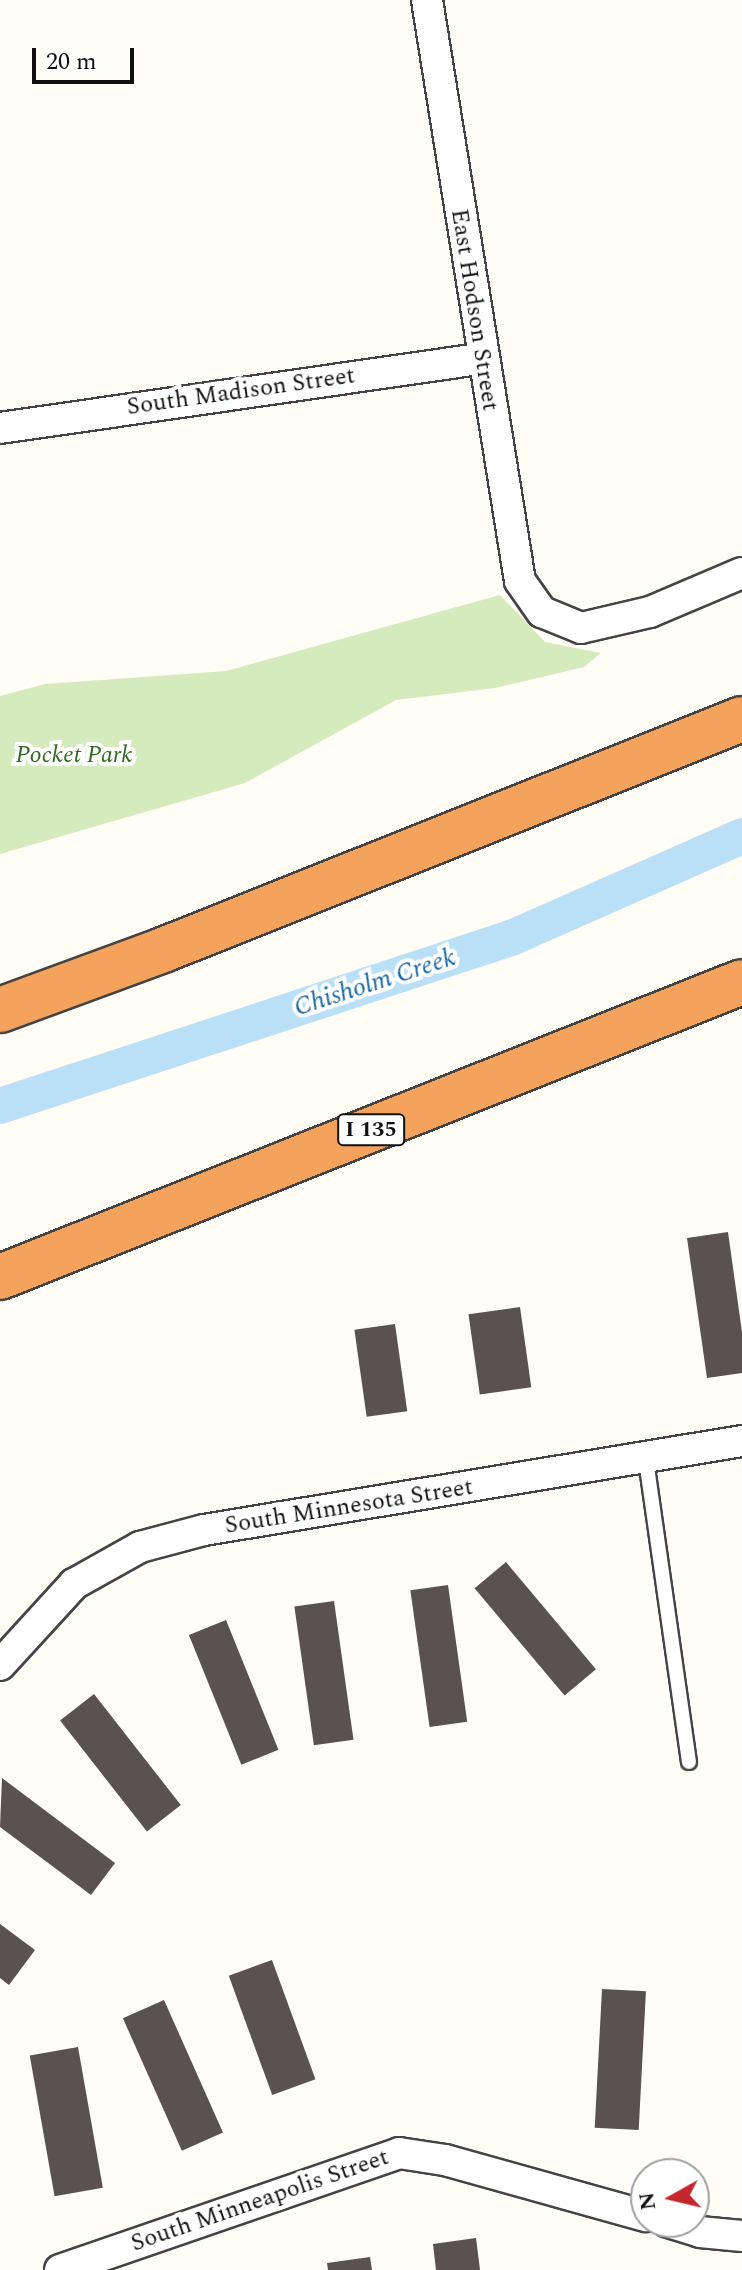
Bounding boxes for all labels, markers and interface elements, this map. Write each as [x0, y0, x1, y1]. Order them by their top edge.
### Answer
scale bar [36, 32, 138, 82]
text: 20 m [46, 44, 97, 80]
street label: East Hodson Street [444, 207, 504, 413]
street label: South Madison Street [125, 362, 357, 422]
park label: Pocket Park [16, 742, 132, 770]
water label: Chisholm Creek [290, 942, 460, 1024]
road number: I 135 [337, 1112, 405, 1148]
street label: South Minnesota Street [223, 1473, 475, 1541]
street label: South Minneapolis Street [127, 2143, 393, 2259]
north arrow [630, 2158, 710, 2238]
text: N [630, 2190, 665, 2212]

